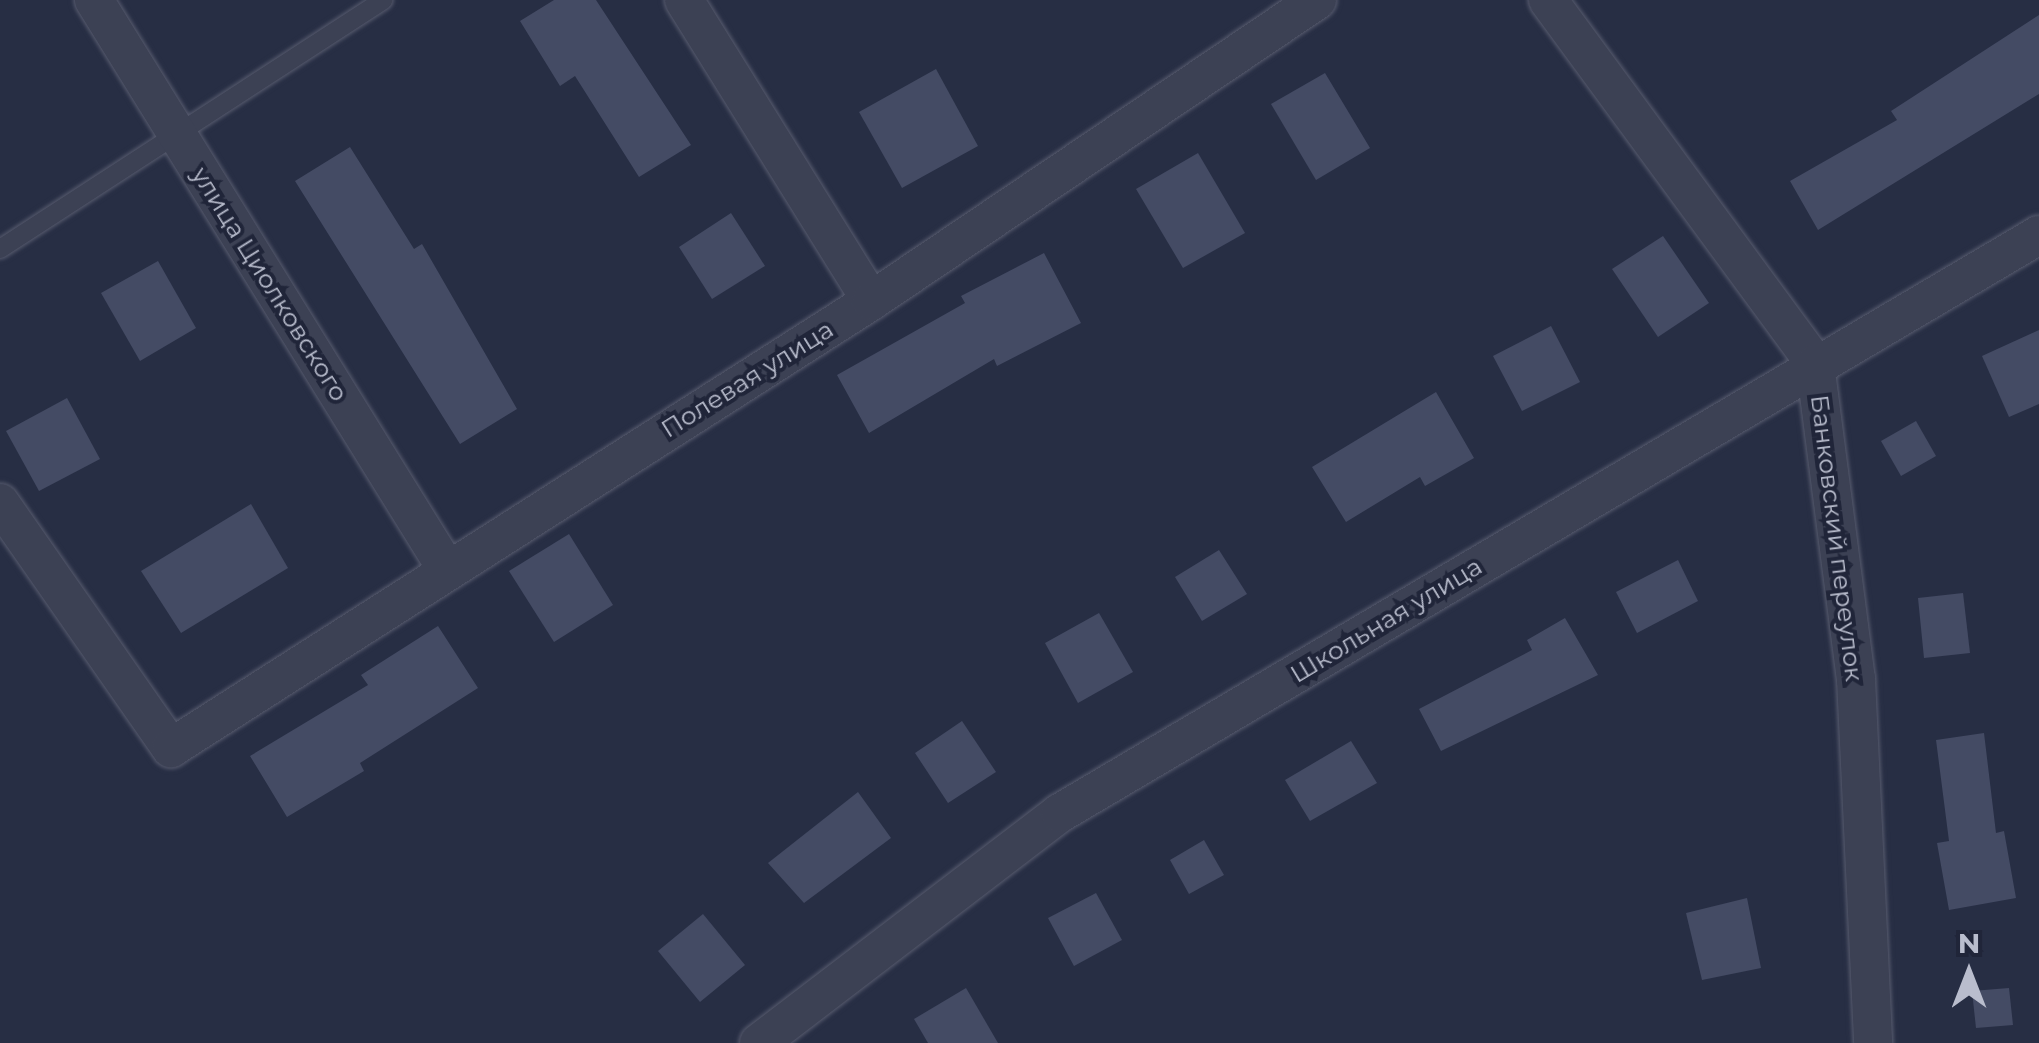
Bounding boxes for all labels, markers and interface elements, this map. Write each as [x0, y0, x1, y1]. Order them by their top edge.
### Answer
street label: улица Циолковского [186, 161, 354, 407]
street label: Полевая улица [655, 314, 839, 444]
street label: Банковский переулок [1805, 393, 1869, 683]
street label: Школьная улица [1285, 551, 1487, 689]
north arrow [1919, 923, 2019, 1023]
text: N [1958, 926, 1980, 960]

